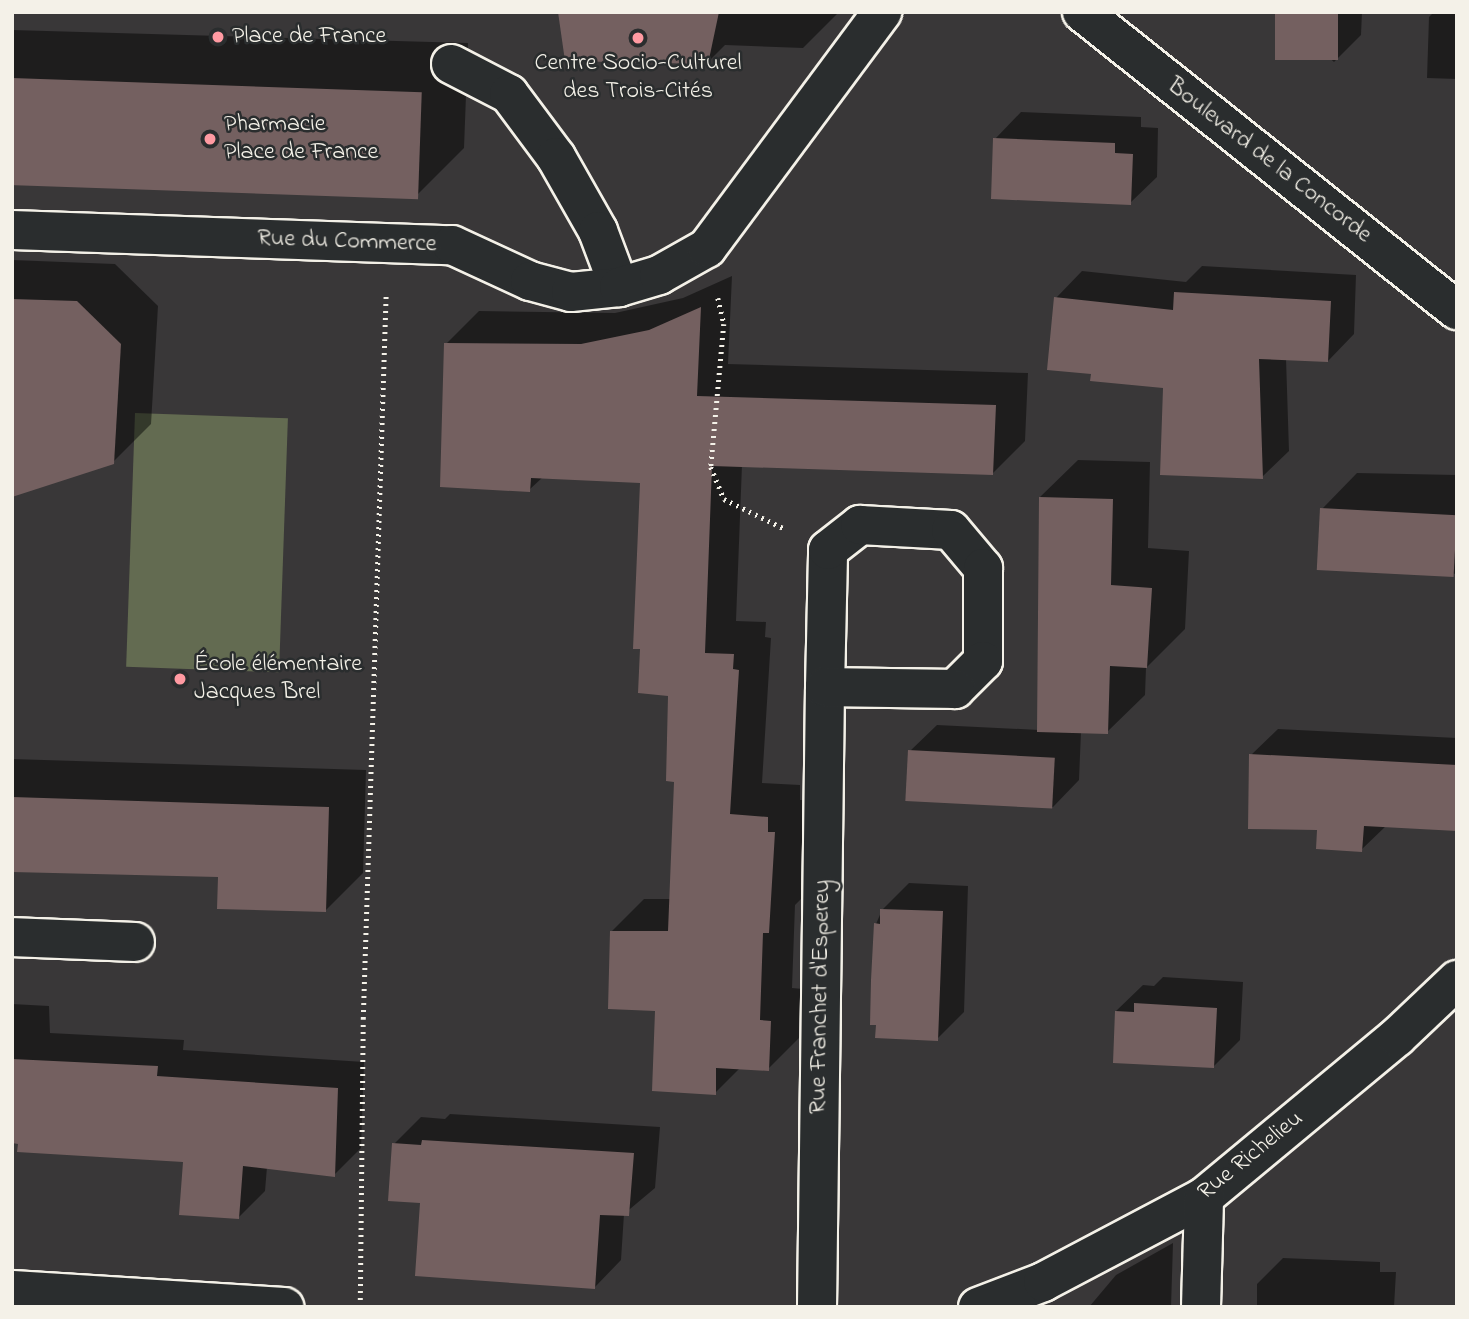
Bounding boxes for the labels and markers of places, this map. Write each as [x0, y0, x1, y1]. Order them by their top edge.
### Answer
place label: Place de France [232, 23, 386, 51]
marker: Place de France [210, 29, 226, 45]
marker: Centre Socio-Culturel des Trois-Cités [630, 30, 646, 46]
place label: Centre Socio-Culturel des Trois-Cités [534, 50, 742, 106]
place label: Pharmacie Place de France [224, 111, 378, 167]
marker: Pharmacie Place de France [202, 131, 218, 147]
place label: École élémentaire Jacques Brel [194, 651, 362, 707]
marker: École élémentaire Jacques Brel [172, 671, 188, 687]

